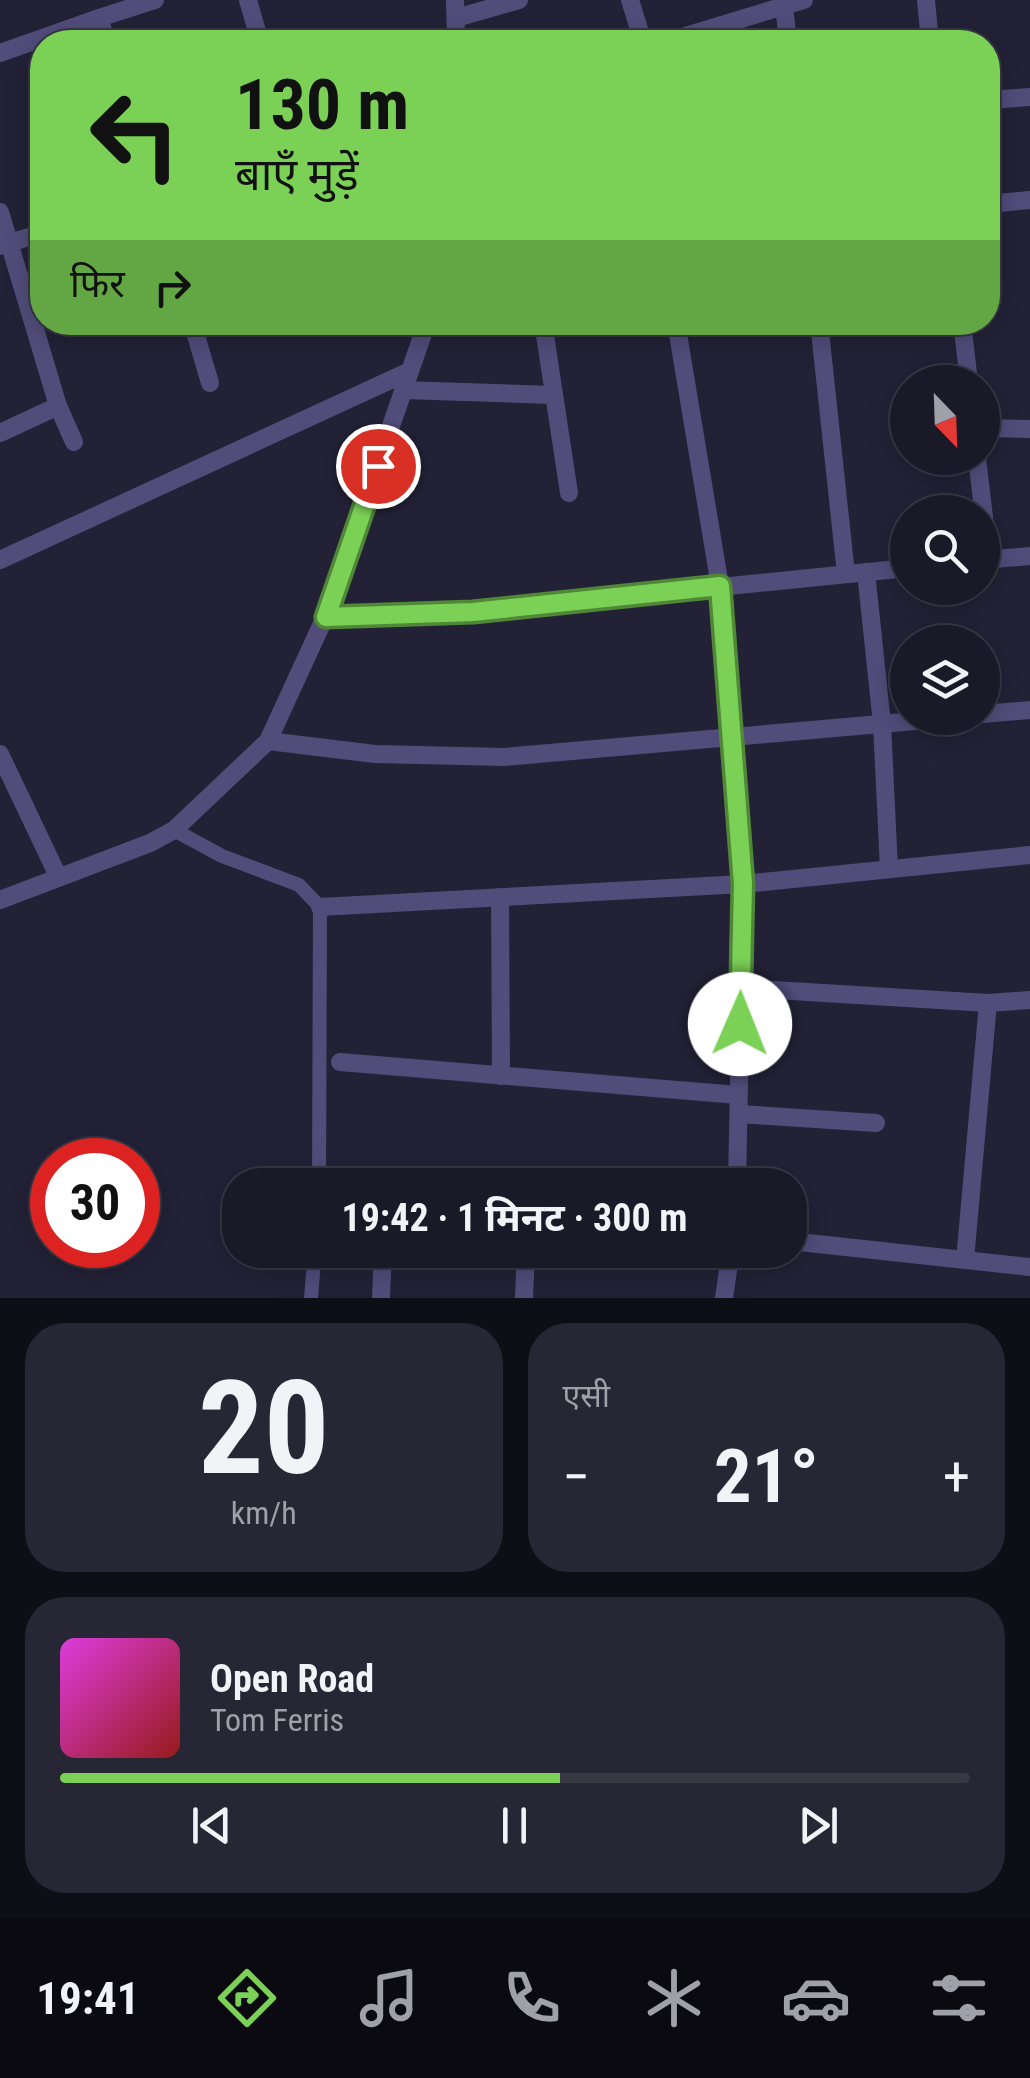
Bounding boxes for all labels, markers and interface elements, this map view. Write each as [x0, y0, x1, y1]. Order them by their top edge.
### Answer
text: 130 m [235, 64, 409, 146]
icon: left [70, 70, 200, 200]
text: बाएँ मुड़ें [235, 148, 359, 201]
icon: right [145, 260, 200, 315]
text: फिर [70, 262, 125, 306]
north arrow [890, 365, 1000, 475]
map controls [890, 365, 1000, 735]
pin [336, 424, 421, 509]
icon: arrive [351, 439, 406, 494]
button: search [890, 495, 1000, 605]
button: layers [890, 625, 1000, 735]
position arrow [688, 972, 792, 1076]
speed limit sign: 30 [30, 1138, 160, 1268]
text: 19:42 · 1 मिनट · 300 m [341, 1196, 688, 1240]
text: 20 [198, 1352, 329, 1505]
text: एसी [563, 1377, 610, 1415]
text: 21° [714, 1432, 819, 1520]
text: − [563, 1445, 590, 1509]
text: + [943, 1445, 970, 1509]
text: km/h [231, 1494, 297, 1532]
text: Open Road [210, 1657, 374, 1701]
text: Tom Ferris [210, 1701, 344, 1739]
icon: previous [184, 1798, 239, 1853]
icon: pause [487, 1798, 542, 1853]
icon: next [791, 1798, 846, 1853]
icon: directions [212, 1963, 282, 2033]
icon: music [354, 1963, 424, 2033]
icon: phone [497, 1963, 567, 2033]
icon: climate [639, 1963, 709, 2033]
icon: car [781, 1963, 851, 2033]
icon: filters [924, 1963, 994, 2033]
text: 19:41 [36, 1972, 139, 2025]

